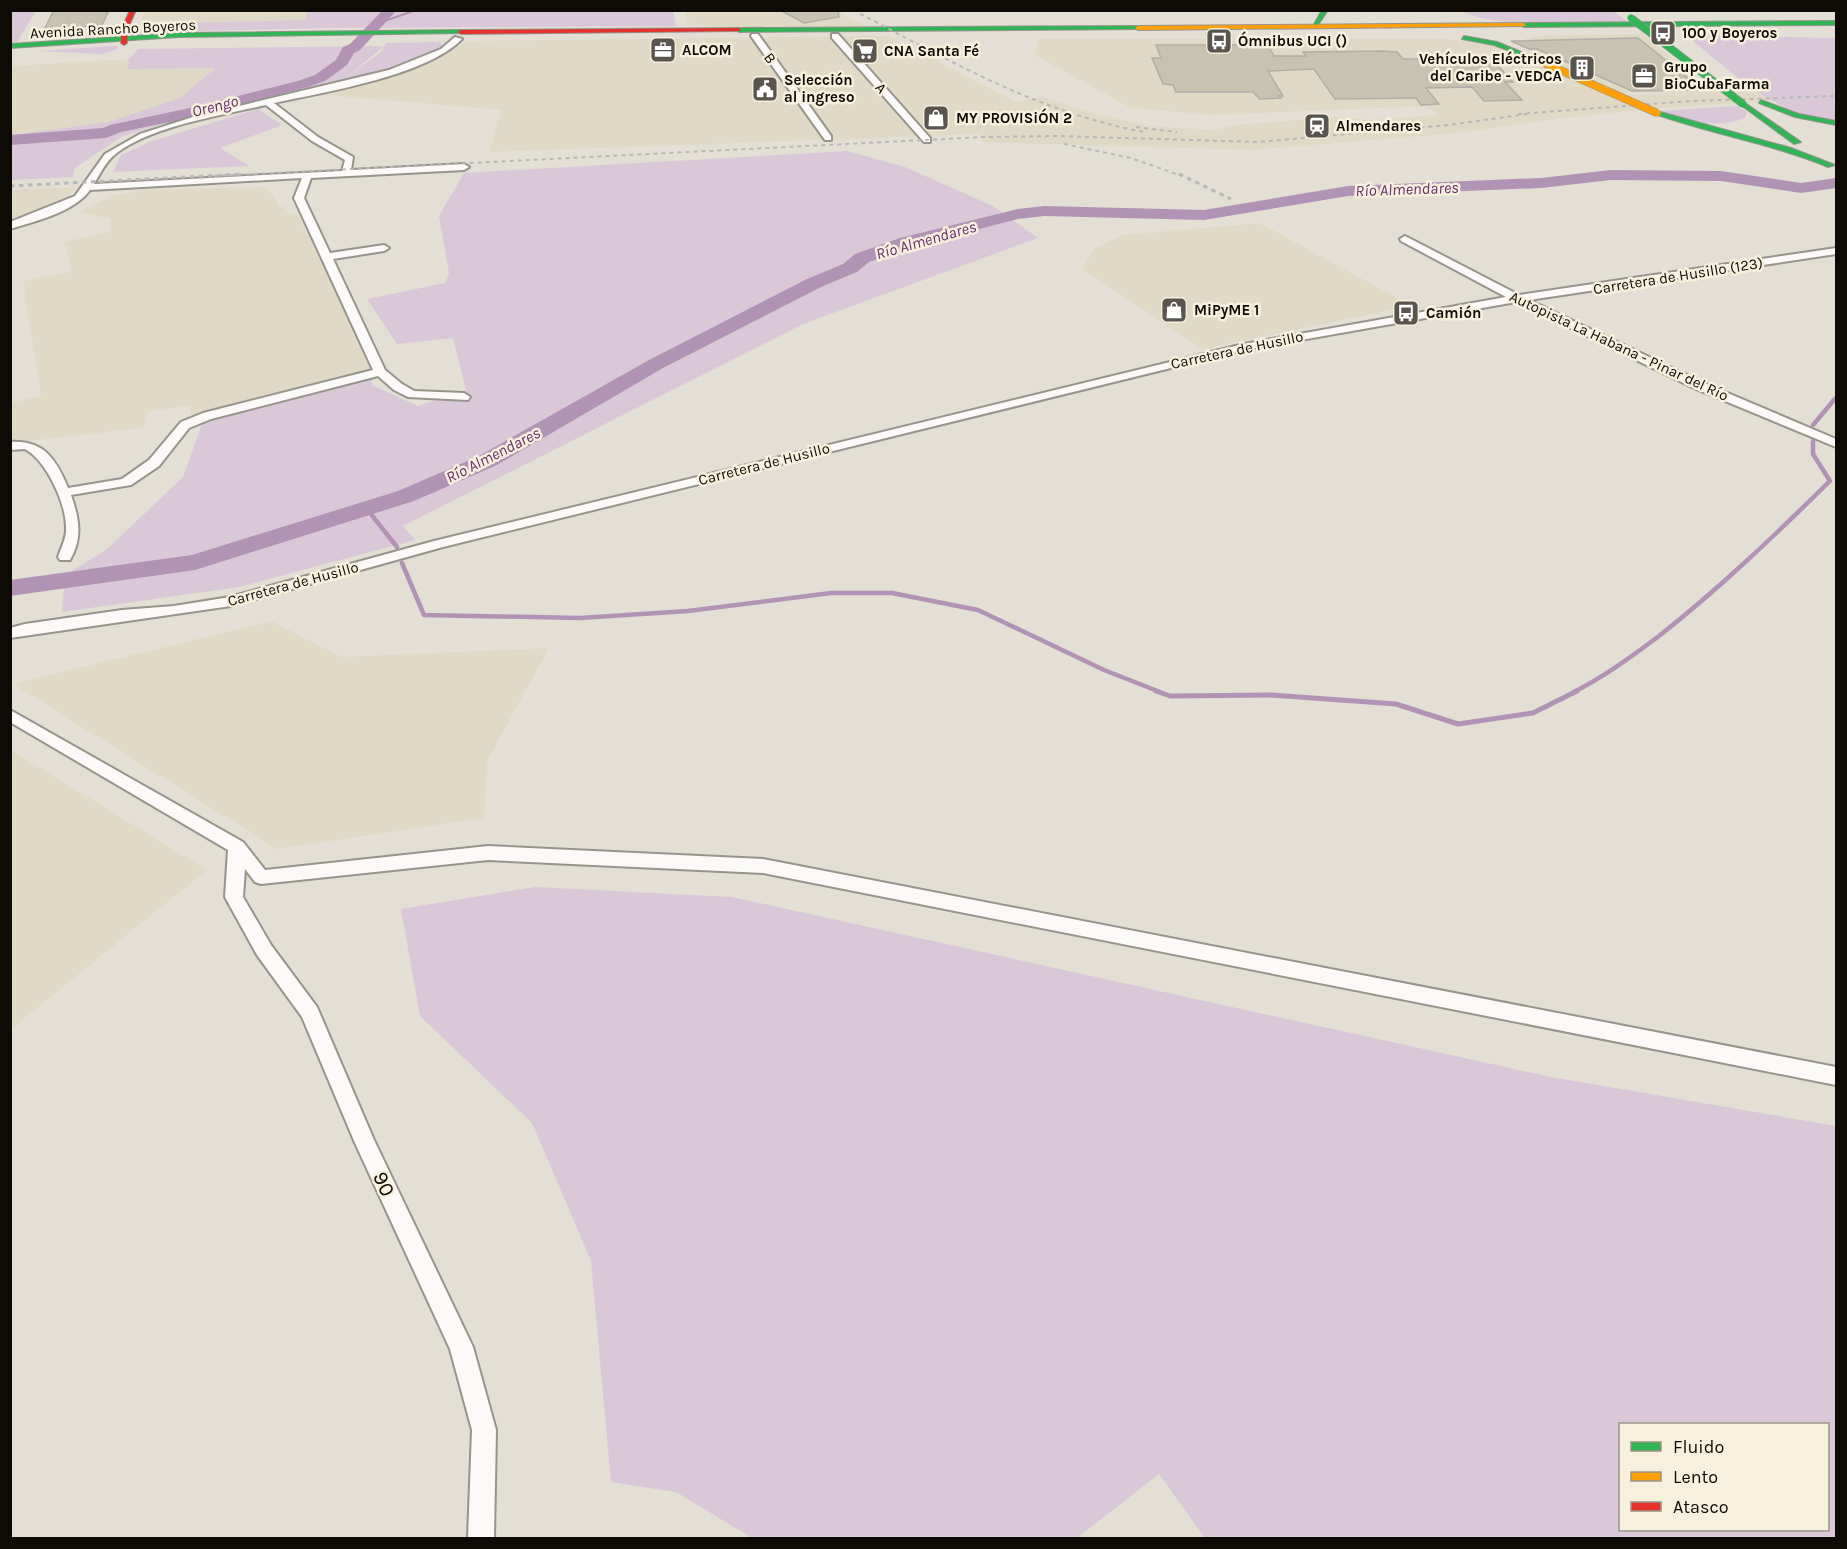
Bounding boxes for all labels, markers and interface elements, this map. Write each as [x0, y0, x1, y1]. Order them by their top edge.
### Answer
street label: Avenida Rancho Boyeros [29, 16, 197, 42]
bus stop icon: 100 y Boyeros [1648, 18, 1678, 48]
place label: 100 y Boyeros [1682, 24, 1778, 42]
bus stop icon: Ómnibus UCI () [1204, 26, 1234, 56]
place label: Ómnibus UCI () [1238, 31, 1347, 50]
office icon: ALCOM [648, 35, 678, 65]
supermarket icon: CNA Santa Fé [850, 36, 880, 66]
place label: ALCOM [682, 41, 732, 59]
place label: CNA Santa Fé [884, 42, 979, 60]
street label: B [760, 49, 780, 67]
place label: Vehículos Eléctricos del Caribe - VEDCA [1419, 50, 1563, 85]
building icon: Vehículos Eléctricos del Caribe - VEDCA [1567, 53, 1597, 83]
place label: Grupo BioCubaFarma [1664, 58, 1770, 93]
office icon: Grupo BioCubaFarma [1629, 61, 1659, 91]
place label: Selección al ingreso [784, 71, 854, 106]
public building icon: Selección al ingreso [750, 74, 780, 104]
street label: A [871, 79, 891, 97]
water label: Orengo [190, 91, 240, 121]
shop icon: MY PROVISiÓN 2 [921, 103, 951, 133]
place label: MY PROVISiÓN 2 [956, 108, 1072, 127]
station icon: Almendares [1302, 111, 1332, 141]
place label: Almendares [1336, 117, 1421, 135]
water label: Río Almendares [1355, 178, 1459, 200]
water label: Río Almendares [874, 217, 979, 263]
street label: Carretera de Husillo (123) [1592, 254, 1764, 298]
street label: Autopista La Habana - Pinar del Río [1507, 287, 1731, 405]
shop icon: MiPyME 1 [1159, 295, 1189, 325]
bus stop icon: Camión [1391, 298, 1421, 328]
place label: MiPyME 1 [1194, 301, 1259, 319]
place label: Camión [1426, 304, 1481, 322]
street label: Carretera de Husillo [1169, 327, 1305, 373]
water label: Río Almendares [443, 423, 544, 487]
street label: Carretera de Husillo [696, 439, 832, 489]
street label: Carretera de Husillo [226, 558, 360, 610]
street label: 90 [368, 1168, 400, 1200]
legend [1619, 1423, 1829, 1531]
text: Fluido [1673, 1436, 1724, 1458]
text: Lento [1673, 1466, 1718, 1488]
text: Atasco [1673, 1496, 1729, 1518]

